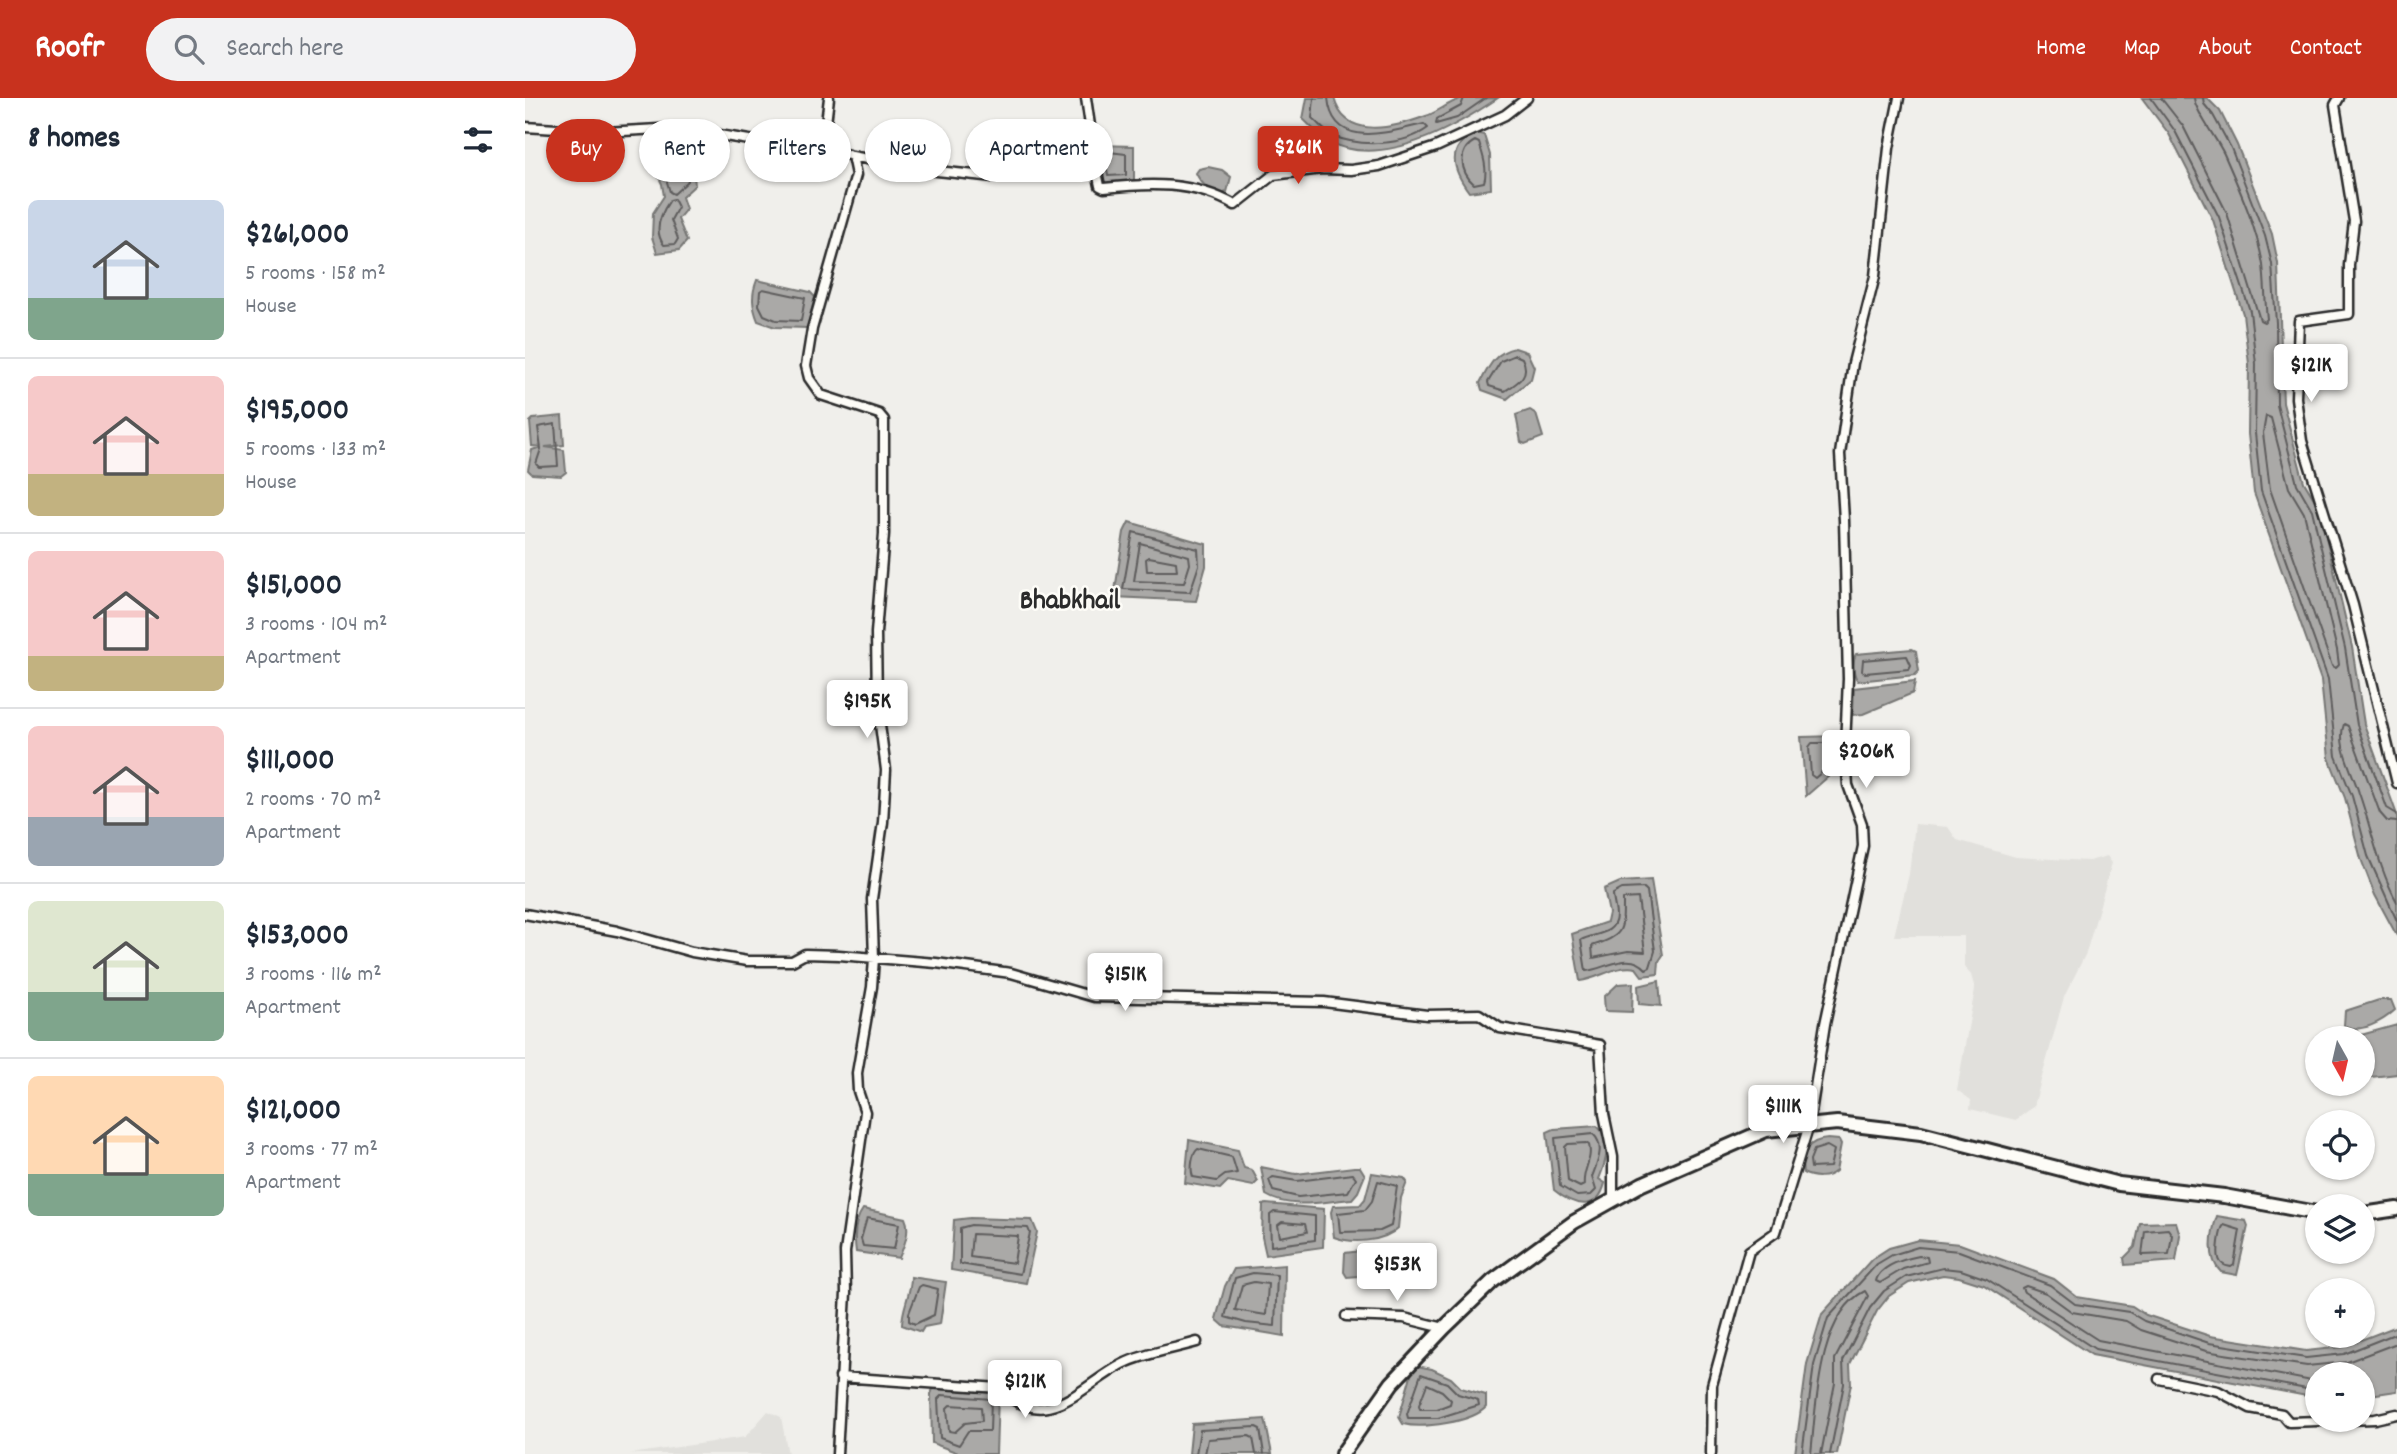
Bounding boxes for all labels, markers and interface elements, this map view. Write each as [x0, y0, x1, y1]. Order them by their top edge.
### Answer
search box [146, 18, 636, 81]
text: Roofr [35, 26, 104, 73]
icon: search [170, 30, 208, 68]
text: Search here [226, 31, 344, 68]
text: Home [2036, 32, 2086, 66]
text: Map [2124, 32, 2160, 66]
text: About [2198, 32, 2252, 66]
text: Contact [2290, 32, 2362, 66]
text: 8 homes [28, 119, 120, 162]
chip: Buy [546, 119, 625, 182]
chip: Rent [639, 119, 730, 182]
chip: Filters [744, 119, 851, 182]
chip: New [865, 119, 951, 182]
chip: Apartment [965, 119, 1113, 182]
icon: filters [459, 121, 497, 159]
pin: $261K [1249, 126, 1347, 186]
text: $261K [1274, 132, 1322, 165]
text: $261,000 [245, 215, 349, 258]
icon: home [84, 228, 168, 312]
text: 5 rooms · 158 m² [245, 258, 386, 291]
text: House [245, 291, 297, 324]
pin: $121K [2262, 344, 2360, 404]
text: $121K [2290, 350, 2332, 383]
text: $195,000 [245, 391, 349, 434]
icon: home [84, 404, 168, 488]
text: 5 rooms · 133 m² [245, 434, 386, 467]
text: House [245, 467, 297, 500]
text: $151,000 [245, 566, 342, 609]
icon: home [84, 579, 168, 663]
district label: Bhabkhail [1020, 583, 1121, 623]
text: 3 rooms · 104 m² [245, 609, 387, 642]
text: Apartment [245, 642, 341, 675]
pin: $195K [818, 680, 916, 740]
text: $195K [843, 686, 891, 719]
pin: $206K [1817, 730, 1915, 790]
text: $206K [1838, 736, 1894, 769]
text: $111,000 [245, 741, 335, 784]
icon: home [84, 754, 168, 838]
text: 2 rooms · 70 m² [245, 784, 381, 817]
text: Apartment [245, 817, 341, 850]
text: $153,000 [245, 916, 349, 959]
icon: home [84, 929, 168, 1013]
pin: $151K [1076, 954, 1174, 1013]
text: 3 rooms · 116 m² [245, 959, 382, 992]
text: $151K [1103, 959, 1147, 992]
text: Apartment [245, 992, 341, 1025]
north arrow [2305, 1026, 2375, 1096]
map controls [2305, 1026, 2375, 1432]
pin: $111K [1734, 1086, 1832, 1145]
text: $121,000 [245, 1091, 341, 1134]
text: $111K [1764, 1091, 1802, 1124]
icon: home [84, 1104, 168, 1188]
button: locate [2305, 1110, 2375, 1180]
text: 3 rooms · 77 m² [245, 1134, 378, 1167]
text: Apartment [245, 1167, 341, 1200]
button: layers [2305, 1194, 2375, 1264]
pin: $153K [1348, 1244, 1446, 1303]
text: $153K [1373, 1249, 1421, 1282]
button: + [2305, 1278, 2375, 1348]
pin: $121K [976, 1360, 1074, 1420]
button: − [2305, 1362, 2375, 1432]
text: $121K [1004, 1366, 1046, 1399]

